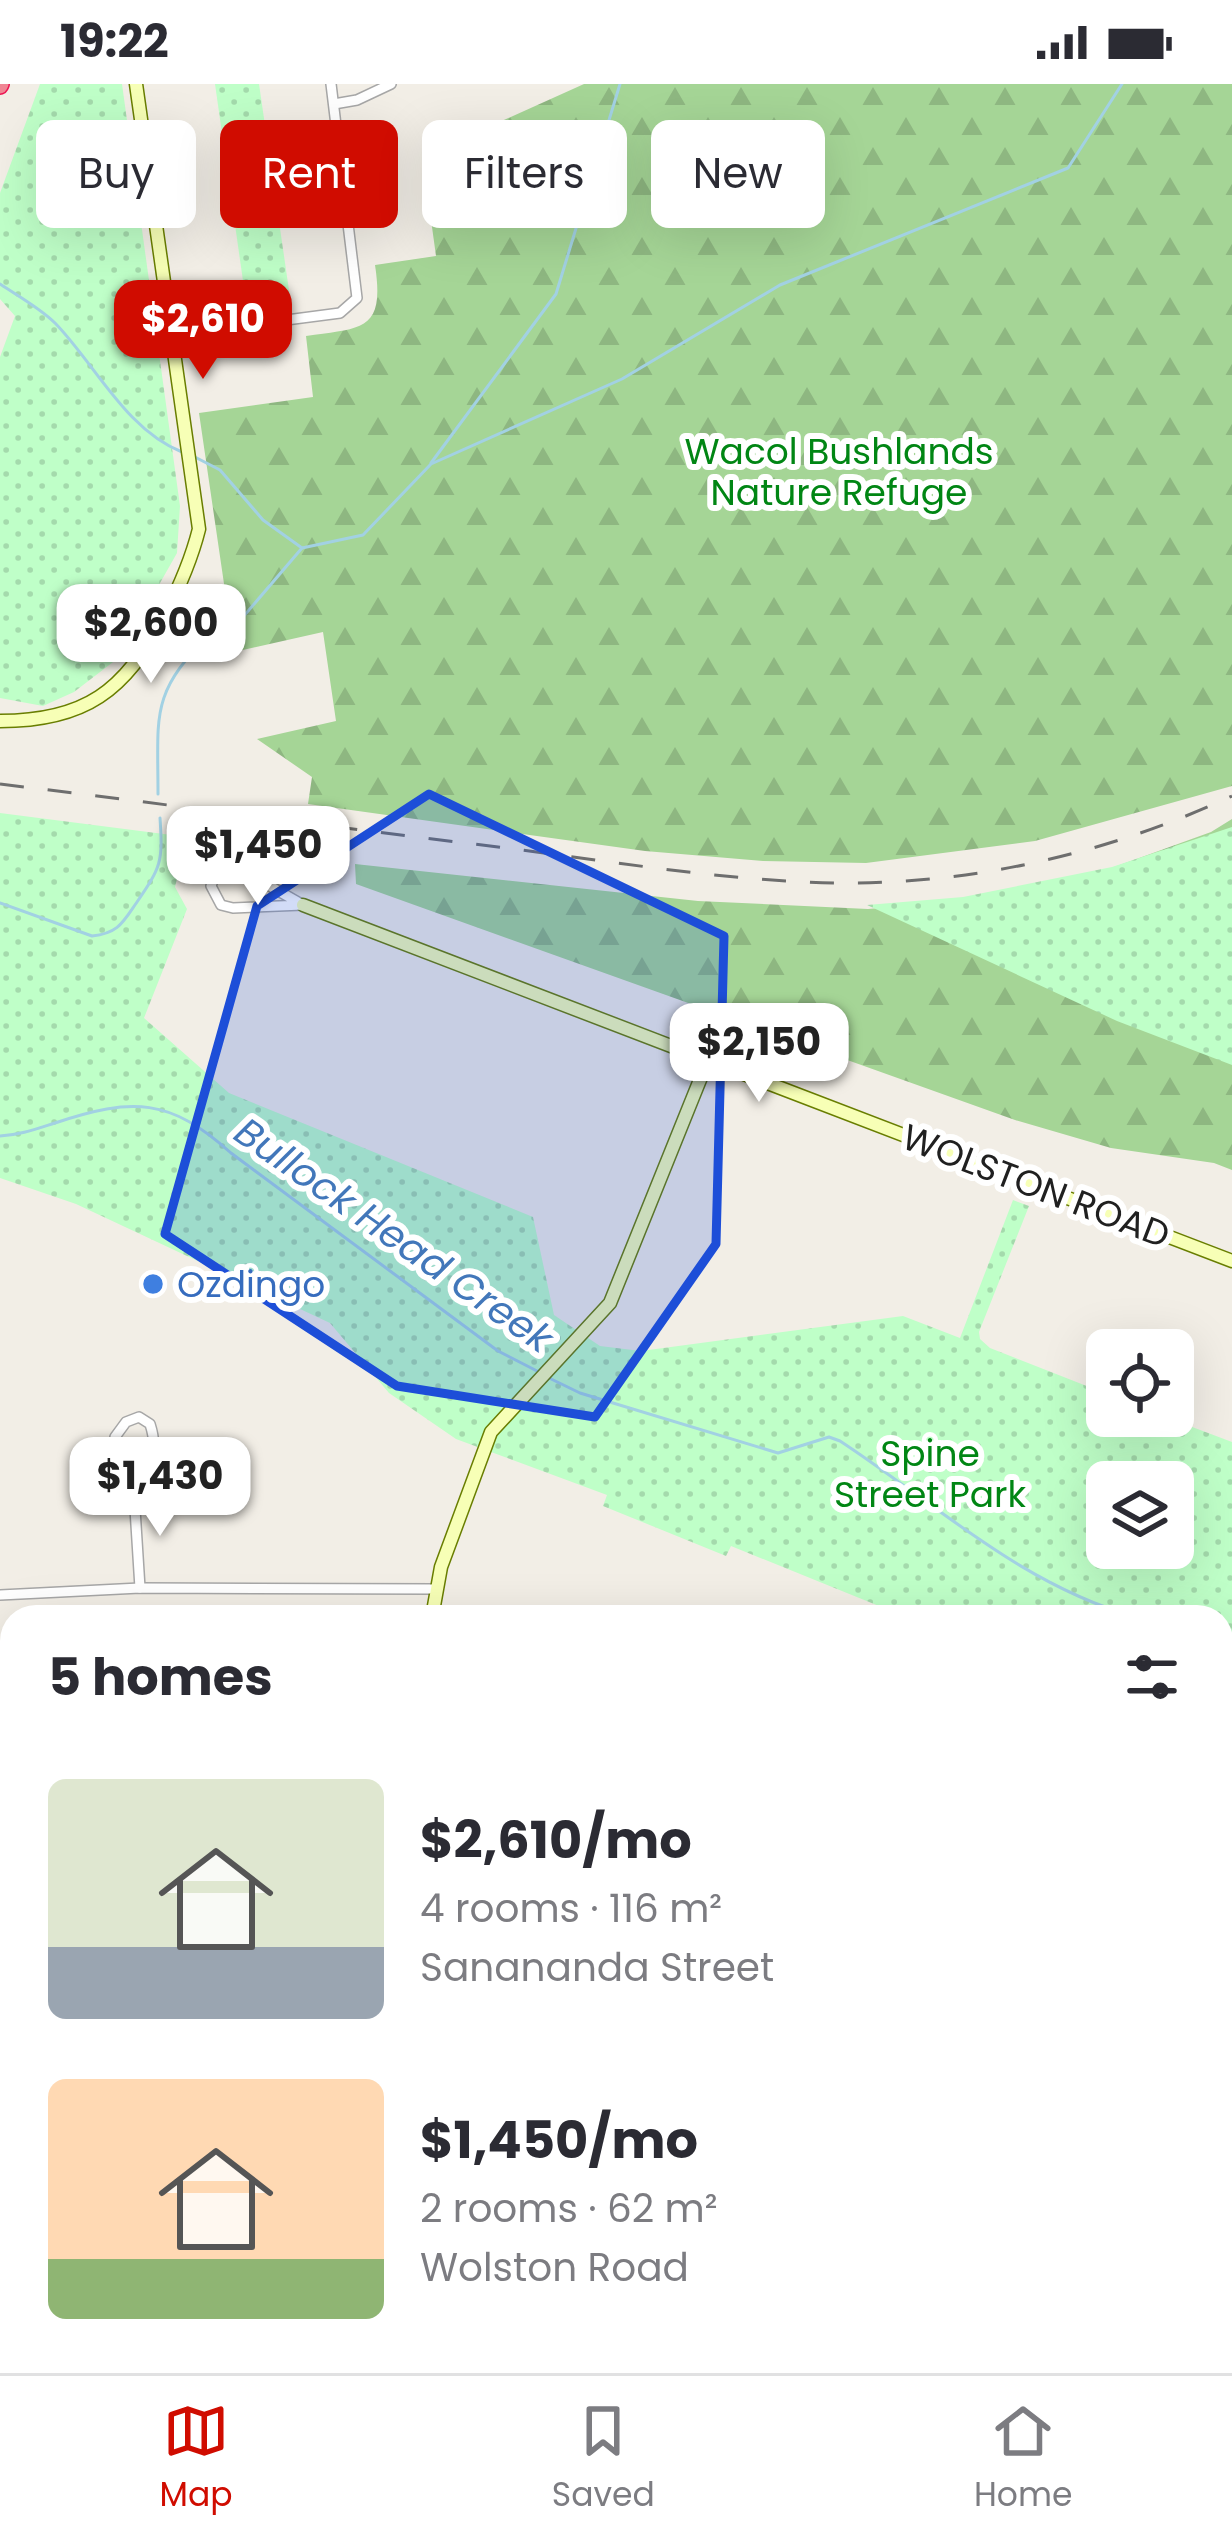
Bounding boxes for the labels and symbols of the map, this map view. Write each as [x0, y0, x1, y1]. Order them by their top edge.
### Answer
pin: $2,610 [105, 280, 301, 382]
park label: Wacol Bushlands Nature Refuge [684, 426, 994, 518]
pin: $2,600 [53, 584, 249, 686]
pin: $1,450 [160, 806, 356, 908]
pin: $2,150 [661, 1003, 857, 1105]
water label: Bullock Head Creek [224, 1104, 566, 1367]
street label: WOLSTON ROAD [895, 1112, 1177, 1260]
place label: Ozdingo [177, 1259, 325, 1310]
marker: Ozdingo [140, 1271, 166, 1297]
park label: Spine Street Park [834, 1428, 1027, 1520]
pin: $1,430 [62, 1437, 258, 1539]

